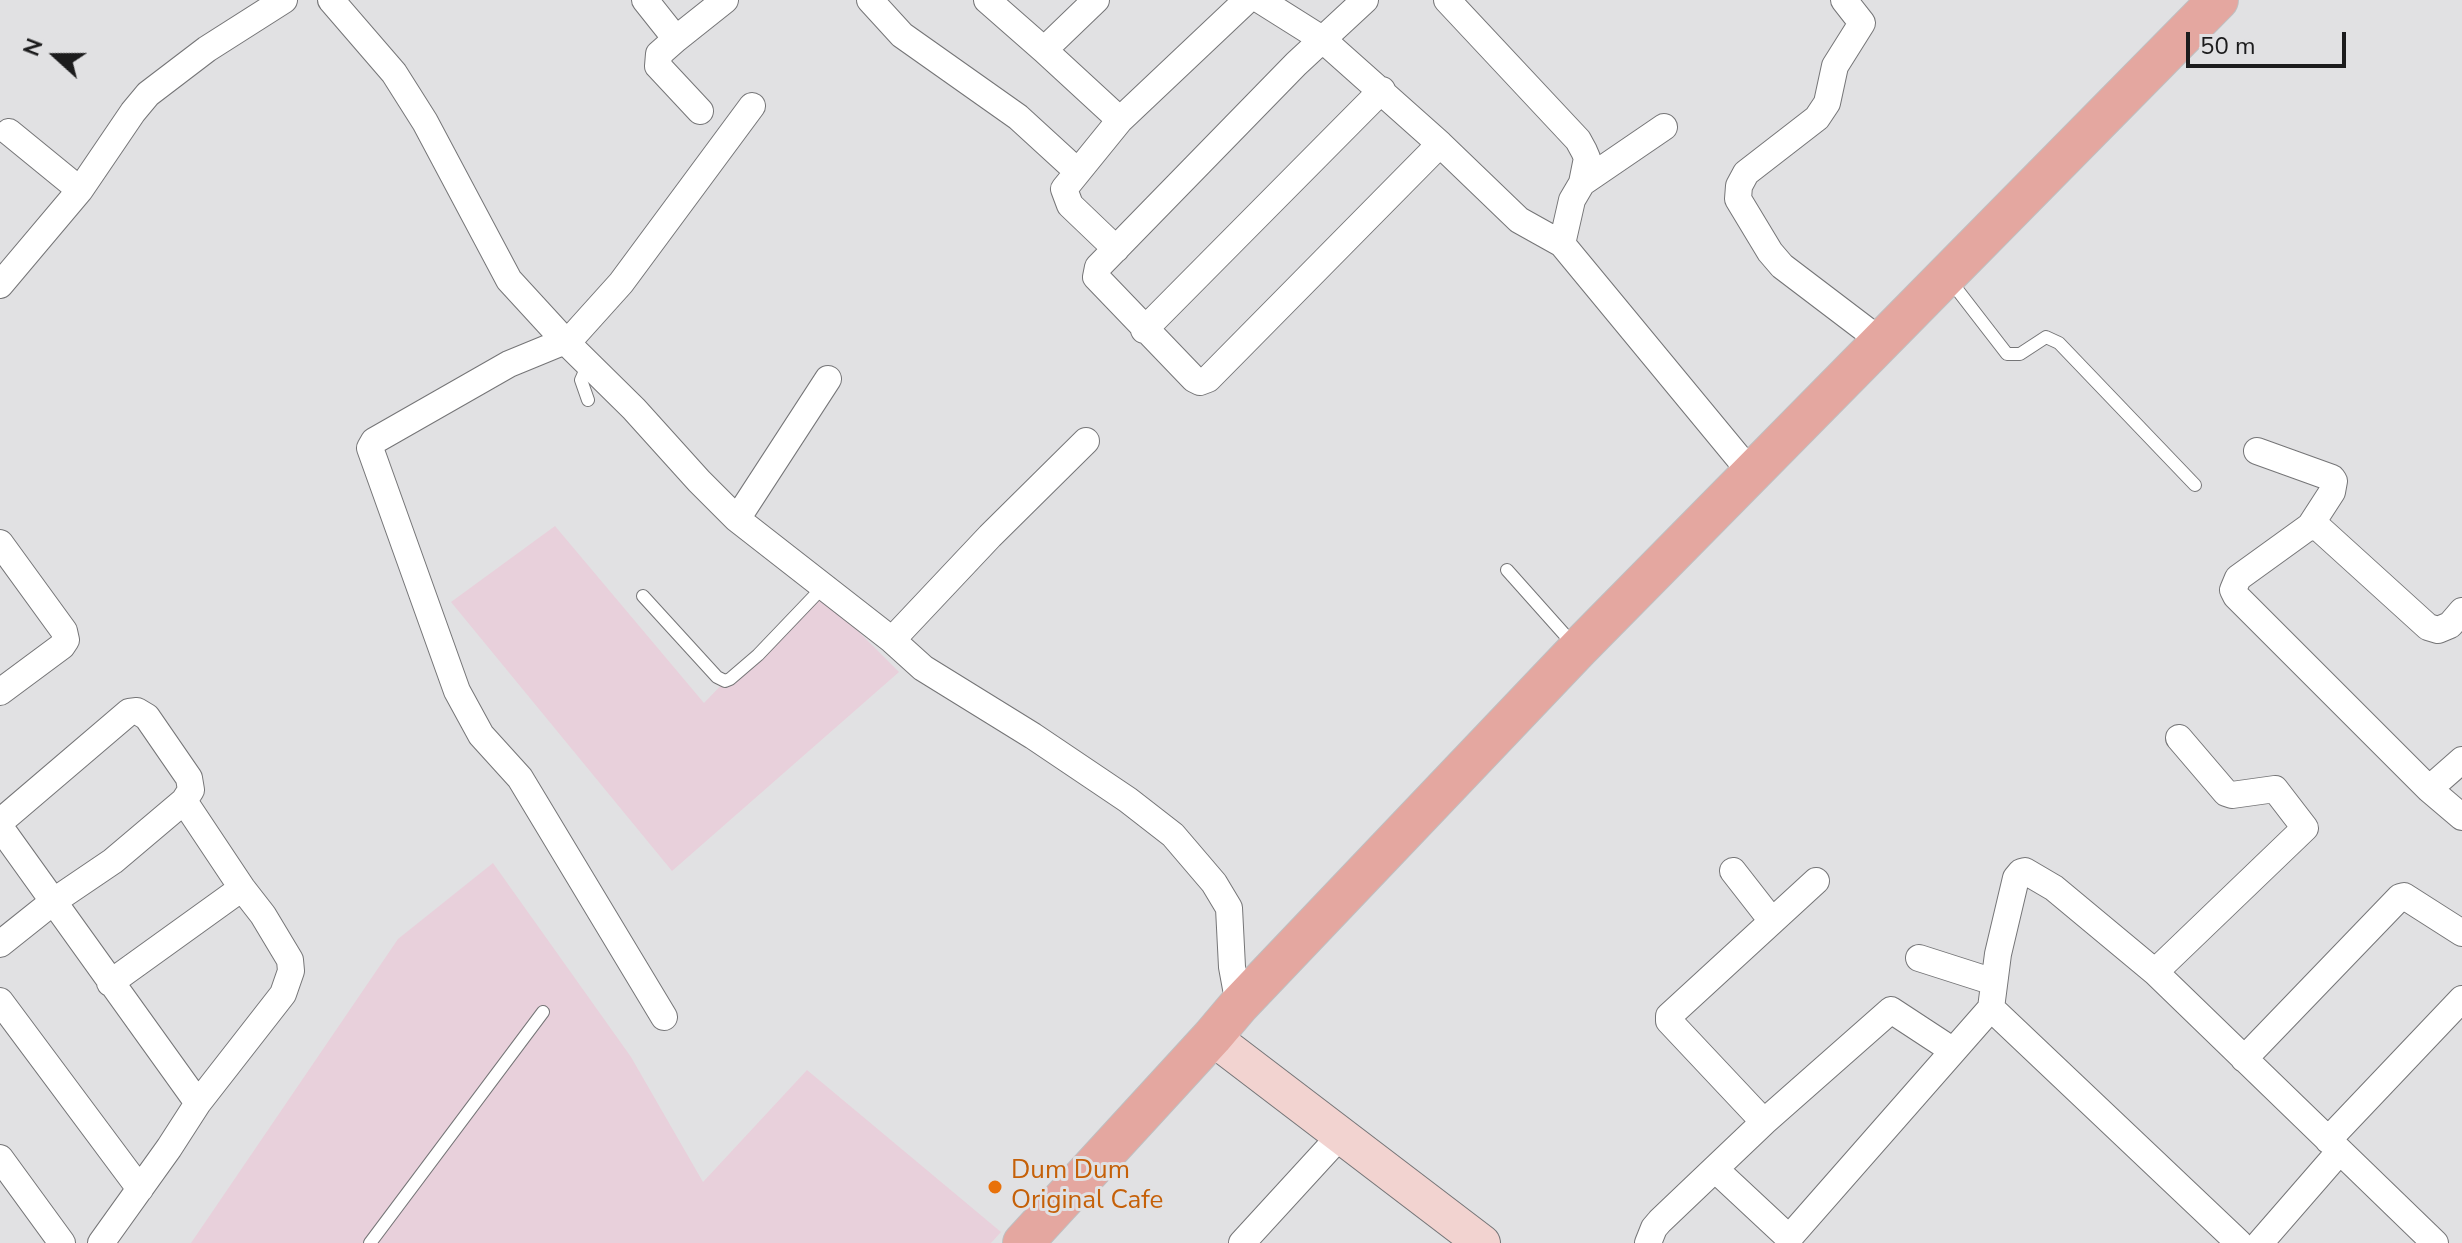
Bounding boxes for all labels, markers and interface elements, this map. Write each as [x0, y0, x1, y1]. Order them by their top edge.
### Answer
north arrow [16, 16, 96, 96]
scale bar [2190, 16, 2350, 66]
text: 50 m [2200, 30, 2256, 62]
text: N [17, 34, 51, 60]
place label: Dum Dum Original Cafe [1011, 1156, 1163, 1218]
marker: Dum Dum Original Cafe [986, 1178, 1004, 1196]

